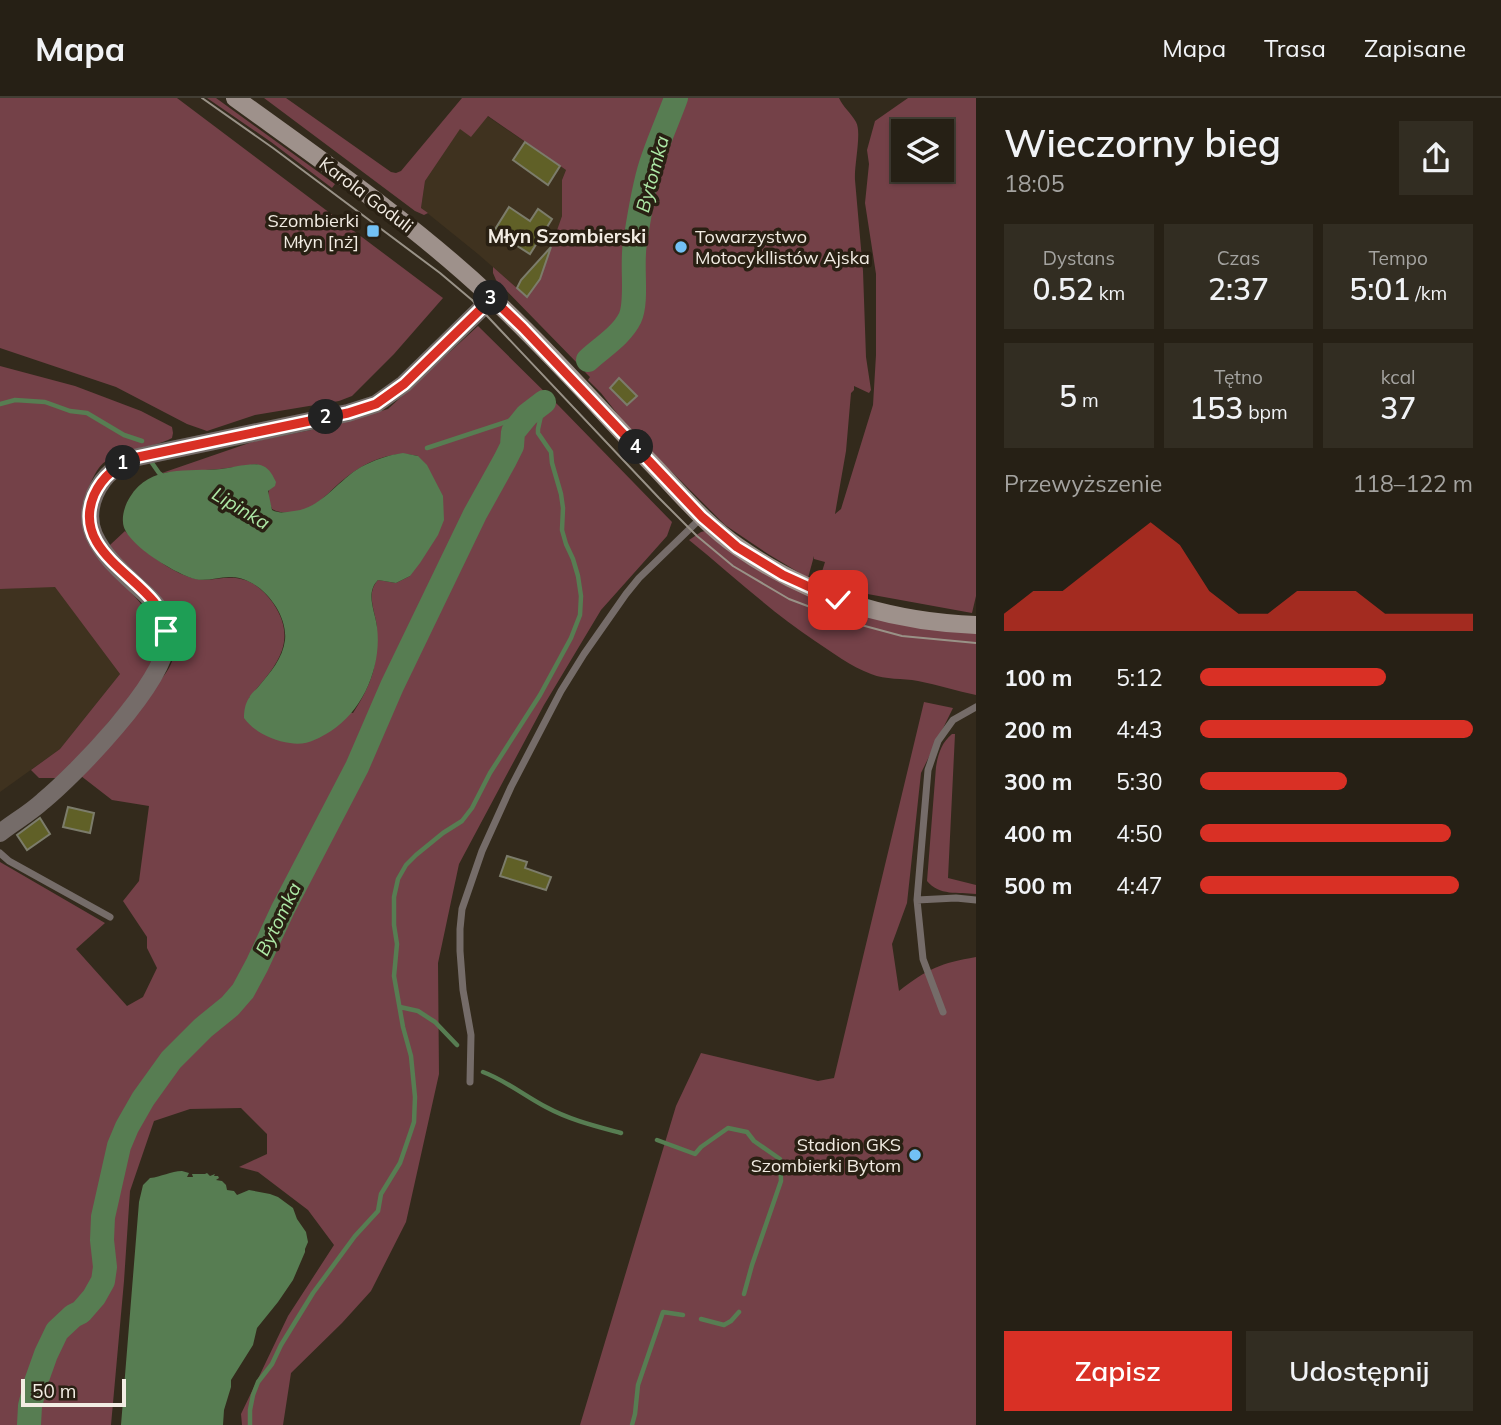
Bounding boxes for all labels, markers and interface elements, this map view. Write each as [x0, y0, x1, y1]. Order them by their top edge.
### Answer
text: Mapa [35, 28, 125, 69]
text: Mapa [1162, 33, 1226, 63]
text: Trasa [1264, 33, 1326, 63]
text: Zapisane [1364, 33, 1466, 63]
map controls [891, 119, 954, 182]
button: layers [891, 119, 954, 182]
text: Wieczorny bieg [1004, 119, 1281, 167]
button: share [1399, 121, 1473, 195]
water label: Bytomka [630, 133, 674, 215]
street label: Karola Goduli [315, 152, 418, 237]
text: 18:05 [1004, 169, 1064, 198]
place label: Szombierki Młyn [nż] [268, 209, 359, 253]
marker: Szombierki Młyn [nż] [365, 223, 381, 239]
district label: Młyn Szombierski [488, 224, 646, 248]
place label: Towarzystwo Motocykllistów Ajska [695, 225, 870, 269]
marker: Towarzystwo Motocykllistów Ajska [673, 239, 689, 255]
text: Dystans [1043, 246, 1115, 270]
text: Czas [1217, 246, 1260, 270]
text: Tempo [1369, 246, 1428, 270]
text: 0.52 [1033, 270, 1094, 308]
text: 2:37 [1208, 270, 1269, 308]
text: 5:01 [1349, 270, 1410, 308]
pin: 3 [474, 280, 508, 316]
text: km [1094, 281, 1125, 305]
text: /km [1410, 281, 1447, 305]
text: 3 [485, 285, 496, 309]
text: Tętno [1214, 365, 1263, 389]
text: kcal [1381, 365, 1416, 389]
text: 5 [1059, 377, 1077, 415]
text: m [1077, 388, 1099, 412]
text: 153 [1189, 389, 1243, 427]
text: 37 [1380, 389, 1416, 427]
pin: 2 [308, 400, 344, 434]
text: bpm [1243, 400, 1288, 424]
text: 2 [320, 404, 331, 428]
pin: 4 [618, 430, 654, 464]
text: 4 [630, 434, 641, 458]
pin: 1 [106, 446, 140, 480]
text: 1 [117, 450, 128, 474]
text: Przewyższenie [1004, 469, 1162, 498]
text: 118–122 m [1352, 469, 1473, 498]
water label: Lipinka [208, 481, 274, 535]
pin [808, 570, 868, 630]
icon: check [819, 581, 857, 619]
pin [136, 601, 196, 661]
icon: arrive [147, 612, 185, 650]
text: 100 m [1004, 663, 1072, 692]
text: 5:12 [1116, 663, 1163, 692]
text: 200 m [1004, 715, 1072, 744]
text: 4:43 [1116, 715, 1163, 744]
text: 300 m [1004, 767, 1072, 796]
text: 5:30 [1116, 767, 1163, 796]
text: 400 m [1004, 819, 1072, 848]
text: 4:50 [1116, 819, 1163, 848]
text: 500 m [1004, 871, 1072, 900]
text: 4:47 [1116, 871, 1163, 900]
water label: Bytomka [250, 879, 306, 959]
place label: Stadion GKS Szombierki Bytom [751, 1133, 901, 1177]
marker: Stadion GKS Szombierki Bytom [907, 1147, 923, 1163]
button: Zapisz [1004, 1331, 1232, 1411]
button: Udostępnij [1246, 1331, 1473, 1411]
scale bar [21, 1376, 126, 1408]
text: 50 m [32, 1379, 76, 1403]

